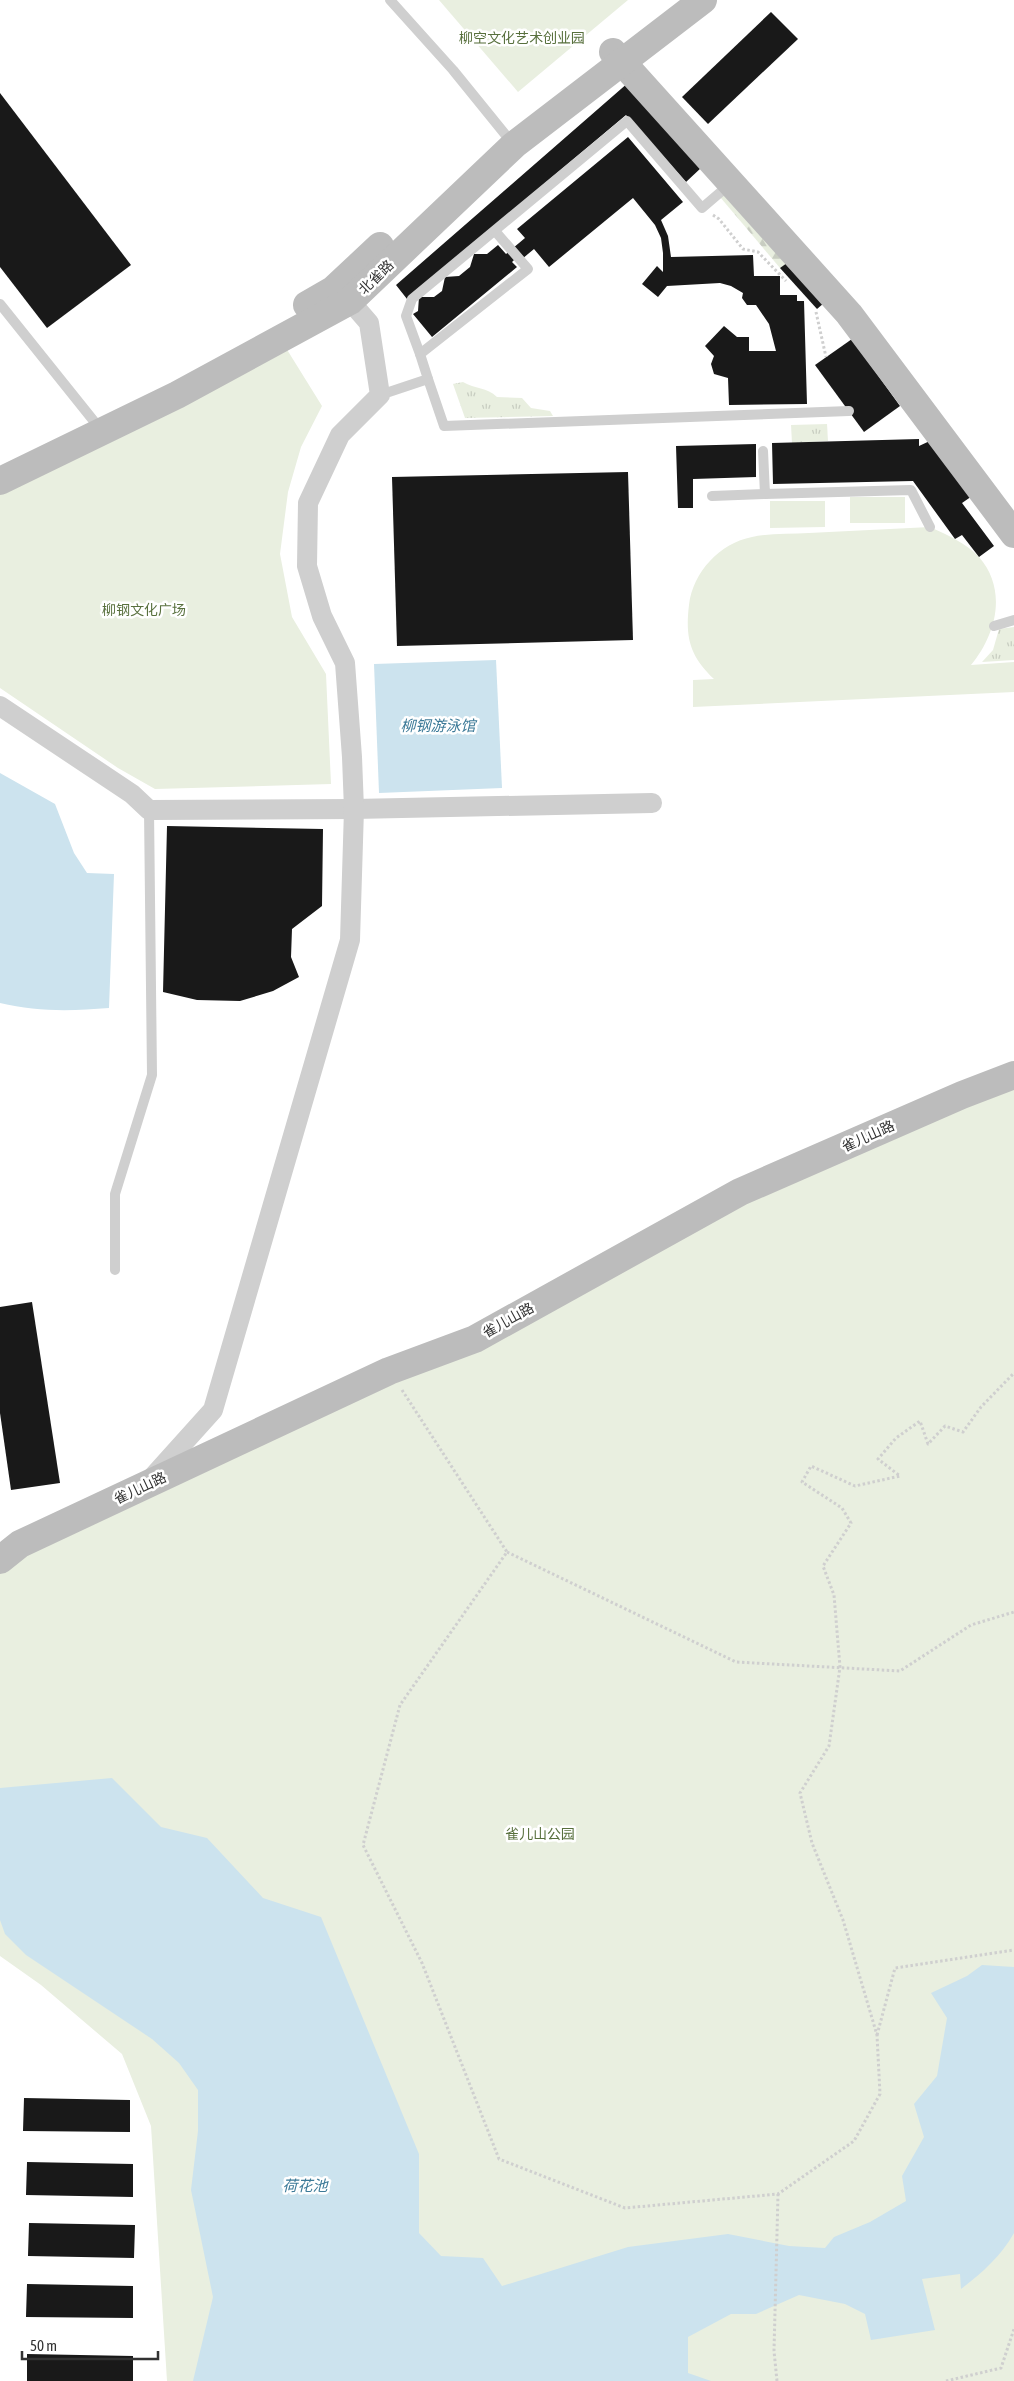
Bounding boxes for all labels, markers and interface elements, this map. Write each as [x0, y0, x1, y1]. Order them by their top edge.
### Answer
park label: 柳空文化艺术创业园 [459, 30, 585, 46]
street label: 北雀路 [355, 257, 397, 297]
park label: 柳钢文化广场 [102, 602, 186, 618]
water label: 柳钢游泳馆 [400, 717, 477, 734]
street label: 雀儿山路 [839, 1117, 897, 1155]
street label: 雀儿山路 [480, 1299, 536, 1341]
street label: 雀儿山路 [111, 1469, 169, 1507]
park label: 雀儿山公园 [505, 1826, 575, 1842]
water label: 荷花池 [282, 2177, 329, 2194]
scale bar [22, 2328, 159, 2360]
text: 50 m [30, 2337, 57, 2354]

